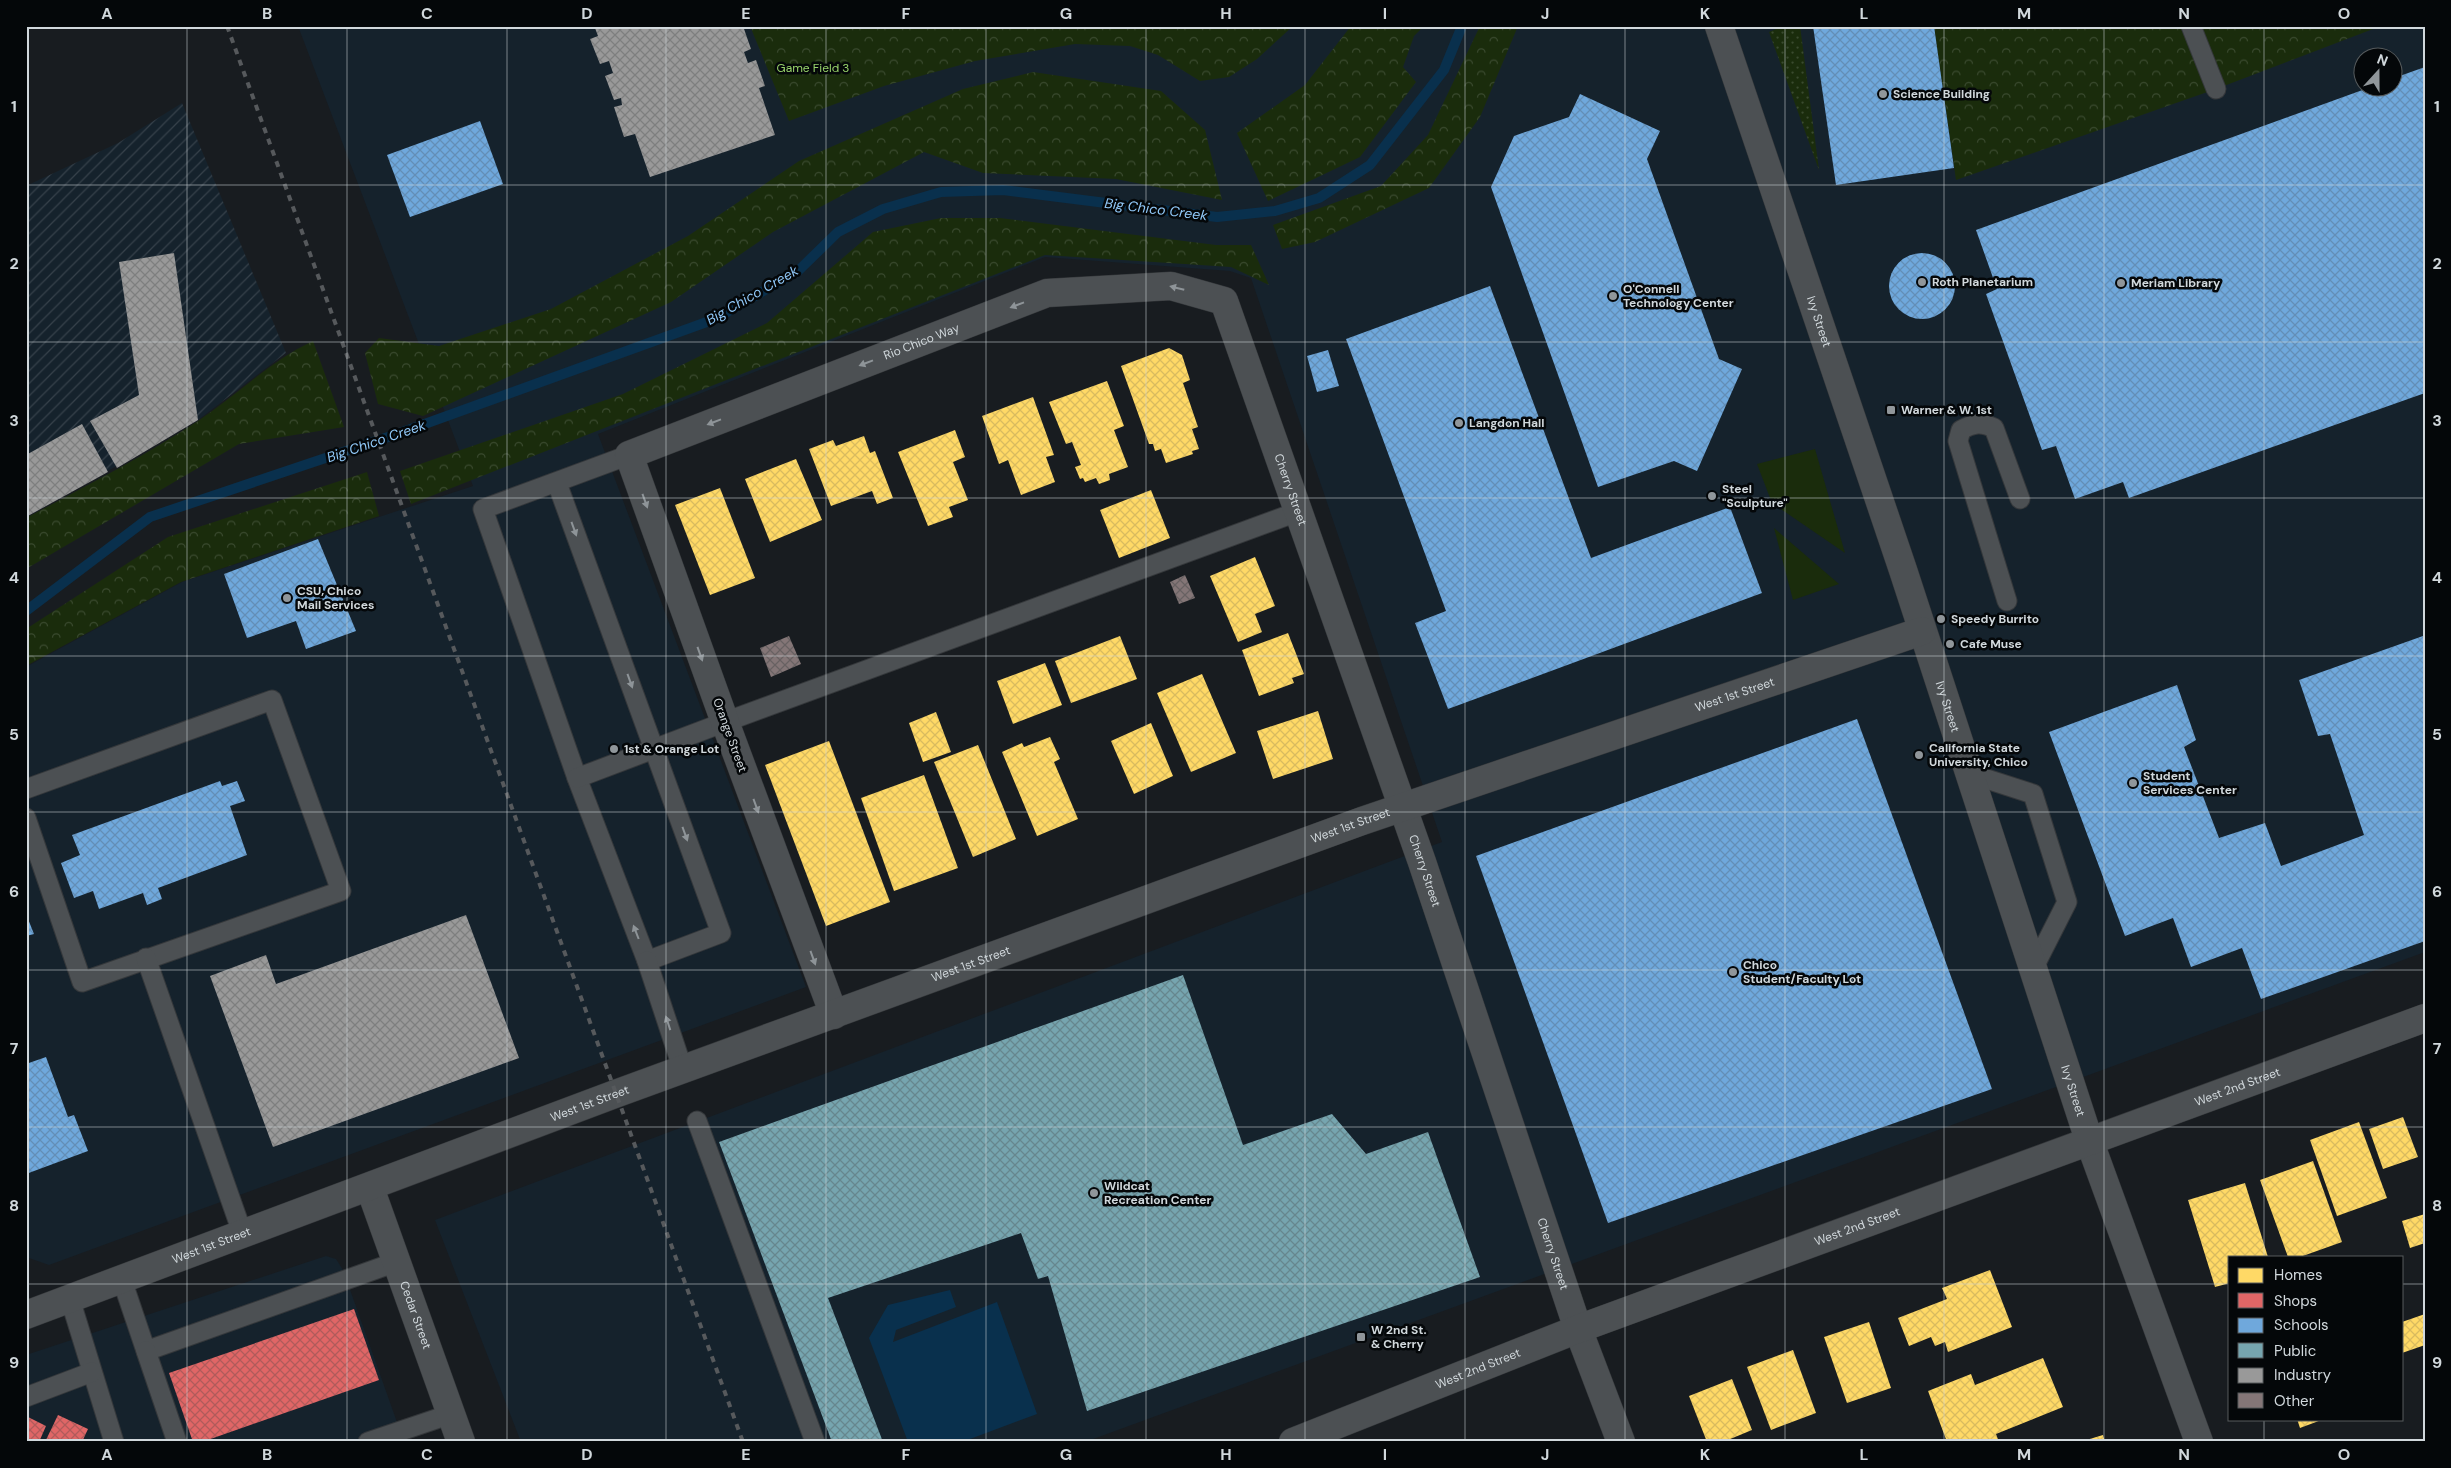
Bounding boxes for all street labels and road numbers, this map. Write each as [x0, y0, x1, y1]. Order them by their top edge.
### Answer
street label: Ivy Street [1803, 294, 1835, 350]
street label: Rio Chico Way [881, 320, 962, 364]
street label: Cherry Street [1271, 452, 1311, 528]
street label: West 1st Street [1693, 674, 1777, 715]
street label: Ivy Street [1932, 679, 1964, 735]
street label: Orange Street [709, 696, 751, 774]
street label: West 1st Street [1309, 804, 1392, 847]
street label: Cherry Street [1405, 833, 1444, 909]
street label: West 1st Street [929, 942, 1013, 986]
street label: Ivy Street [2057, 1063, 2089, 1119]
street label: West 2nd Street [2192, 1064, 2283, 1110]
street label: West 1st Street [548, 1081, 632, 1126]
street label: West 2nd Street [1812, 1203, 1903, 1250]
street label: Cherry Street [1533, 1216, 1572, 1292]
street label: West 1st Street [170, 1223, 253, 1268]
street label: Cedar Street [396, 1279, 435, 1352]
street label: West 2nd Street [1433, 1344, 1523, 1393]

